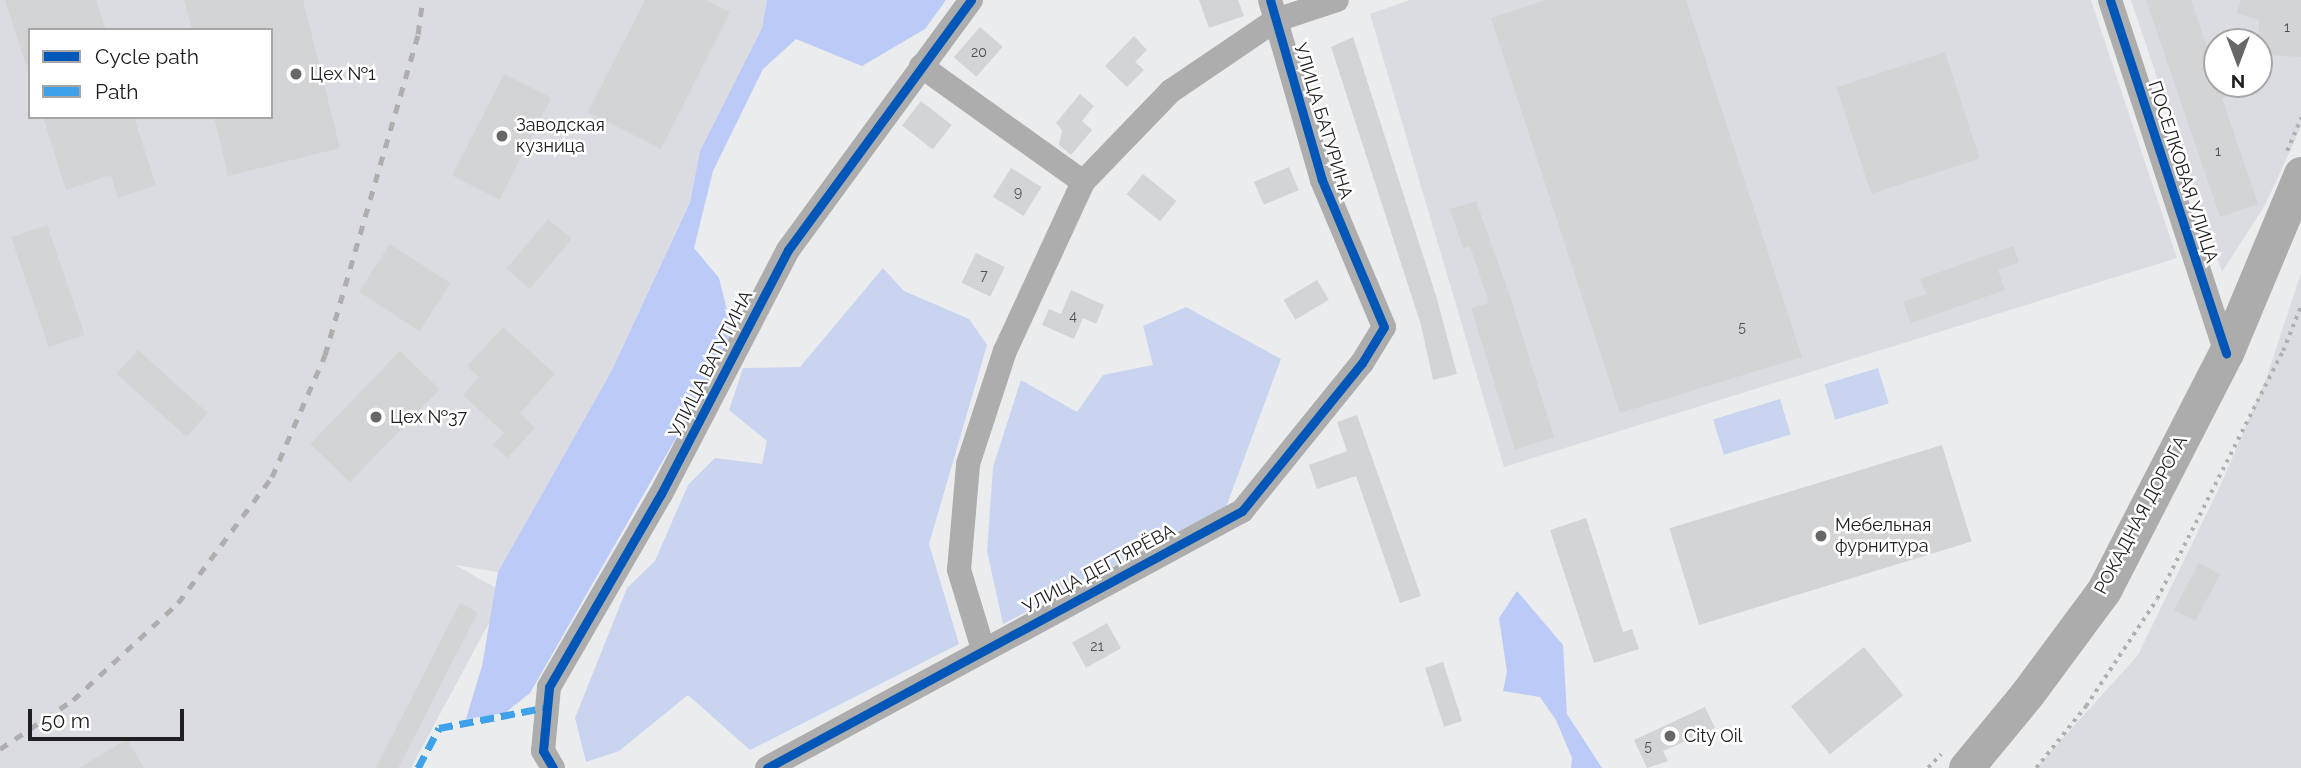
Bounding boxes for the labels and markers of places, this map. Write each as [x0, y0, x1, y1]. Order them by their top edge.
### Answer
place label: Цех №1 [310, 63, 376, 85]
marker: Цех №1 [288, 66, 304, 82]
place label: Заводская кузница [516, 115, 605, 158]
marker: Заводская кузница [494, 128, 510, 144]
place label: Цех №37 [390, 406, 467, 428]
marker: Цех №37 [368, 409, 384, 425]
place label: Мебельная фурнитура [1835, 515, 1931, 558]
marker: Мебельная фурнитура [1813, 528, 1829, 544]
place label: City Oil [1684, 725, 1743, 747]
marker: City Oil [1662, 728, 1678, 744]

